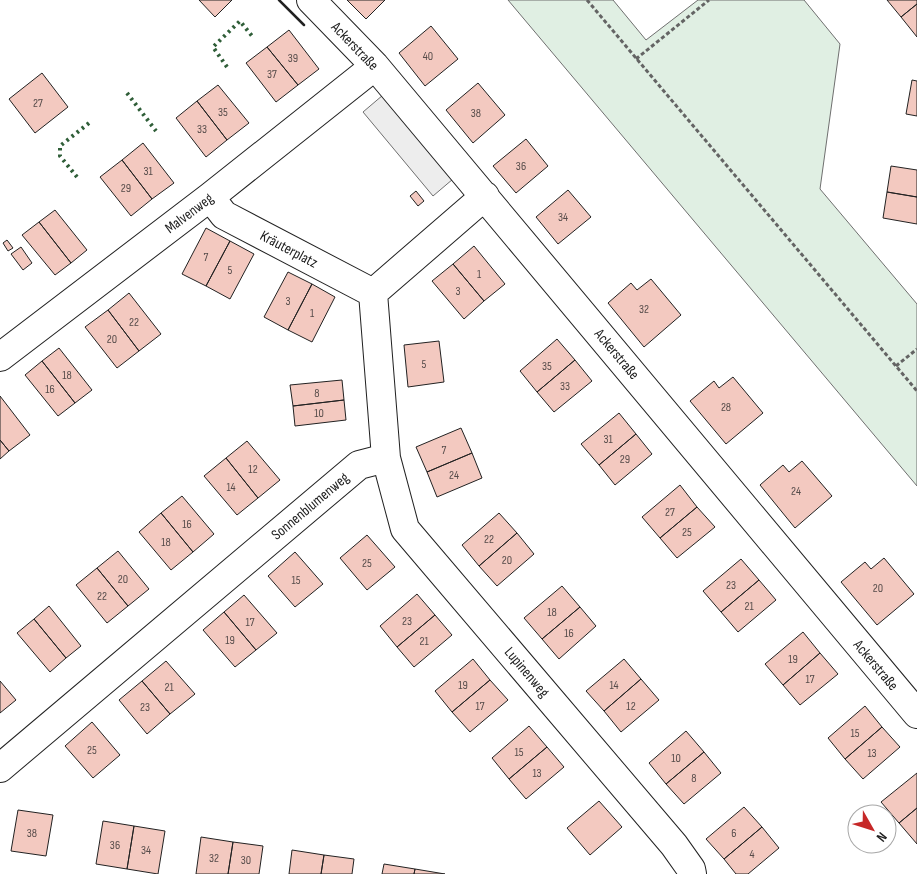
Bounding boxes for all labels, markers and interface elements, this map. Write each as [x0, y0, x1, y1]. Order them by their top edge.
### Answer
street label: Ackerstraße [326, 17, 382, 75]
house number: 40 [423, 49, 433, 64]
house number: 39 [288, 51, 298, 66]
house number: 37 [267, 67, 277, 82]
house number: 27 [33, 96, 43, 111]
house number: 35 [218, 105, 228, 120]
house number: 38 [471, 106, 481, 121]
house number: 33 [197, 122, 207, 137]
house number: 36 [516, 159, 526, 174]
house number: 31 [143, 164, 153, 179]
house number: 29 [121, 181, 131, 196]
street label: Malvenweg [161, 189, 217, 238]
house number: 34 [558, 210, 568, 225]
street label: Kräuterplatz [257, 226, 321, 273]
house number: 7 [204, 250, 209, 265]
house number: 5 [228, 263, 233, 278]
house number: 1 [477, 267, 482, 282]
house number: 3 [455, 284, 461, 299]
house number: 3 [285, 294, 291, 309]
house number: 32 [639, 302, 649, 317]
house number: 1 [310, 306, 315, 321]
house number: 22 [129, 315, 139, 330]
street label: Ackerstraße [589, 324, 643, 384]
house number: 20 [107, 332, 117, 347]
house number: 5 [422, 357, 427, 372]
house number: 35 [542, 359, 552, 374]
house number: 18 [62, 368, 72, 383]
house number: 33 [560, 379, 570, 394]
house number: 16 [45, 382, 55, 397]
house number: 8 [314, 386, 320, 401]
house number: 28 [721, 400, 731, 415]
house number: 10 [314, 406, 324, 421]
house number: 31 [603, 432, 613, 447]
house number: 7 [442, 443, 447, 458]
house number: 29 [620, 452, 630, 467]
house number: 12 [248, 462, 258, 477]
street label: Sonnenblumenweg [268, 468, 353, 544]
house number: 24 [449, 468, 459, 483]
house number: 14 [226, 480, 236, 495]
house number: 24 [791, 484, 801, 499]
house number: 27 [665, 505, 675, 520]
house number: 16 [182, 517, 192, 532]
house number: 25 [682, 525, 692, 540]
house number: 22 [484, 532, 494, 547]
house number: 18 [161, 535, 171, 550]
house number: 20 [502, 553, 512, 568]
house number: 25 [362, 556, 372, 571]
house number: 20 [118, 572, 128, 587]
house number: 15 [291, 573, 301, 588]
house number: 23 [726, 578, 736, 593]
house number: 20 [873, 581, 883, 596]
house number: 22 [97, 589, 107, 604]
house number: 21 [744, 599, 754, 614]
house number: 18 [547, 605, 557, 620]
house number: 23 [402, 614, 412, 629]
house number: 17 [246, 615, 255, 630]
house number: 16 [564, 626, 574, 641]
house number: 19 [225, 633, 235, 648]
house number: 21 [419, 634, 429, 649]
street label: Ackerstraße [848, 635, 902, 695]
street label: Lupinenweg [500, 643, 553, 701]
house number: 19 [788, 652, 798, 667]
house number: 17 [806, 672, 815, 687]
house number: 19 [458, 678, 468, 693]
house number: 14 [609, 678, 619, 693]
house number: 21 [164, 680, 174, 695]
house number: 17 [476, 699, 485, 714]
house number: 12 [626, 699, 636, 714]
house number: 23 [140, 700, 150, 715]
house number: 15 [850, 726, 860, 741]
house number: 25 [87, 743, 97, 758]
house number: 15 [514, 745, 524, 760]
house number: 13 [867, 746, 877, 761]
house number: 10 [671, 751, 681, 766]
house number: 13 [532, 766, 542, 781]
house number: 8 [691, 771, 697, 786]
north arrow [847, 804, 897, 854]
house number: 38 [27, 826, 37, 841]
house number: 6 [731, 826, 737, 841]
text: N [873, 829, 891, 845]
house number: 36 [110, 838, 120, 853]
house number: 34 [141, 843, 151, 858]
house number: 4 [749, 847, 755, 862]
house number: 32 [209, 851, 219, 866]
house number: 30 [241, 853, 251, 868]

